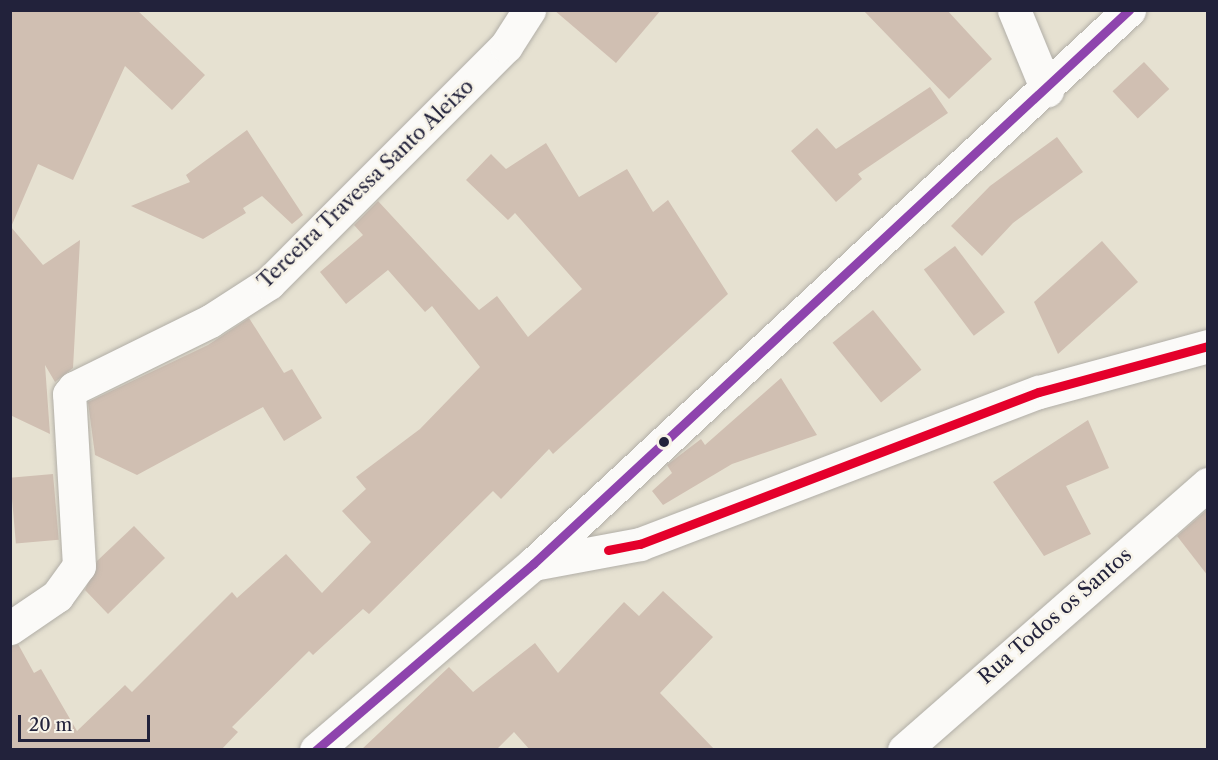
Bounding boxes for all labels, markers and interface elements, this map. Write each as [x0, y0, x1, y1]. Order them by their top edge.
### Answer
street label: Terceira Travessa Santo Aleixo [252, 74, 480, 294]
unlabelled marker [658, 436, 670, 448]
street label: Rua Todos os Santos [973, 543, 1137, 689]
scale bar [21, 703, 153, 741]
text: 20 m [29, 714, 72, 736]

